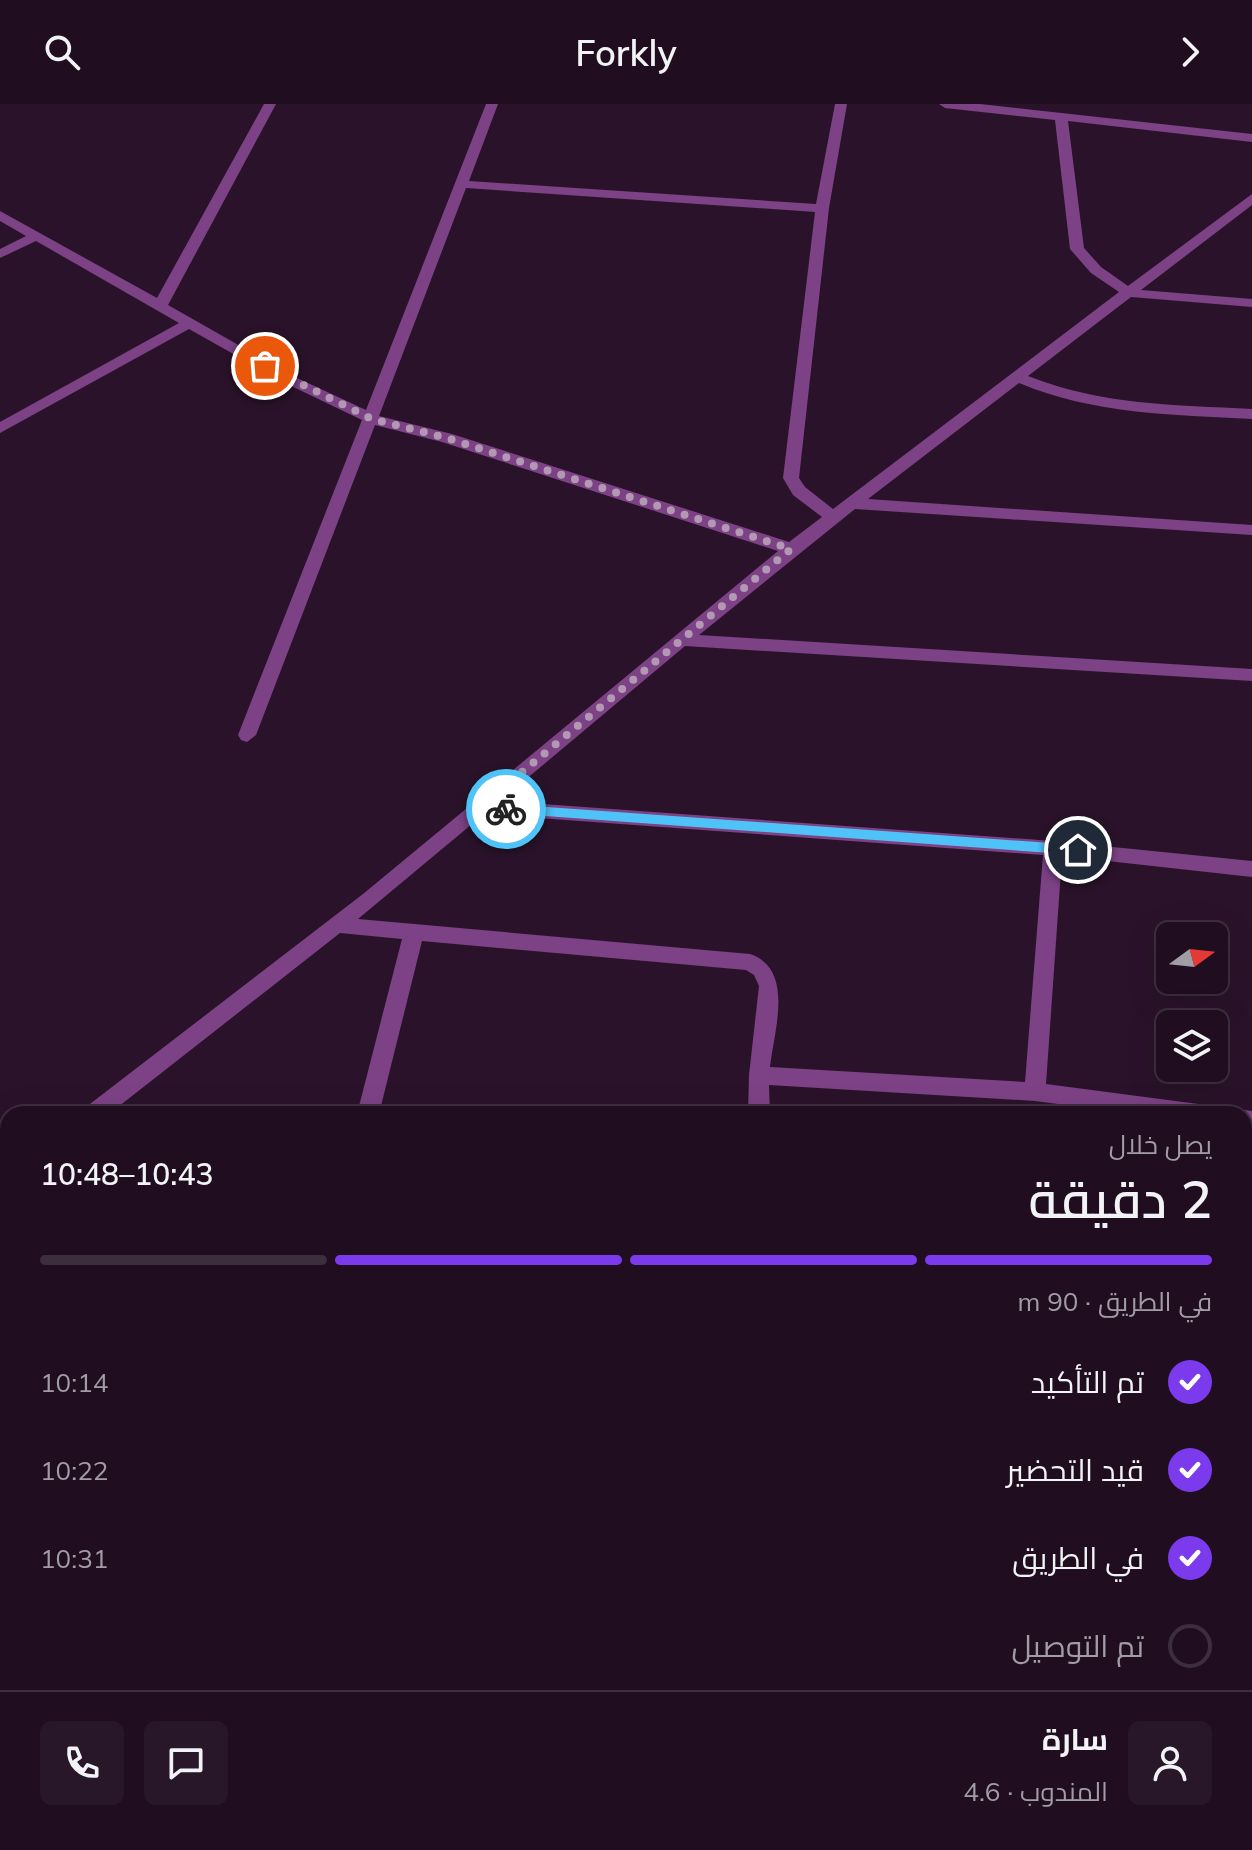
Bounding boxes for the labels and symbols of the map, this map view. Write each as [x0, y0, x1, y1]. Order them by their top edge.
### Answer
pin [231, 332, 299, 400]
courier [466, 769, 546, 849]
pin [1044, 816, 1112, 884]
north arrow [1156, 922, 1228, 994]

